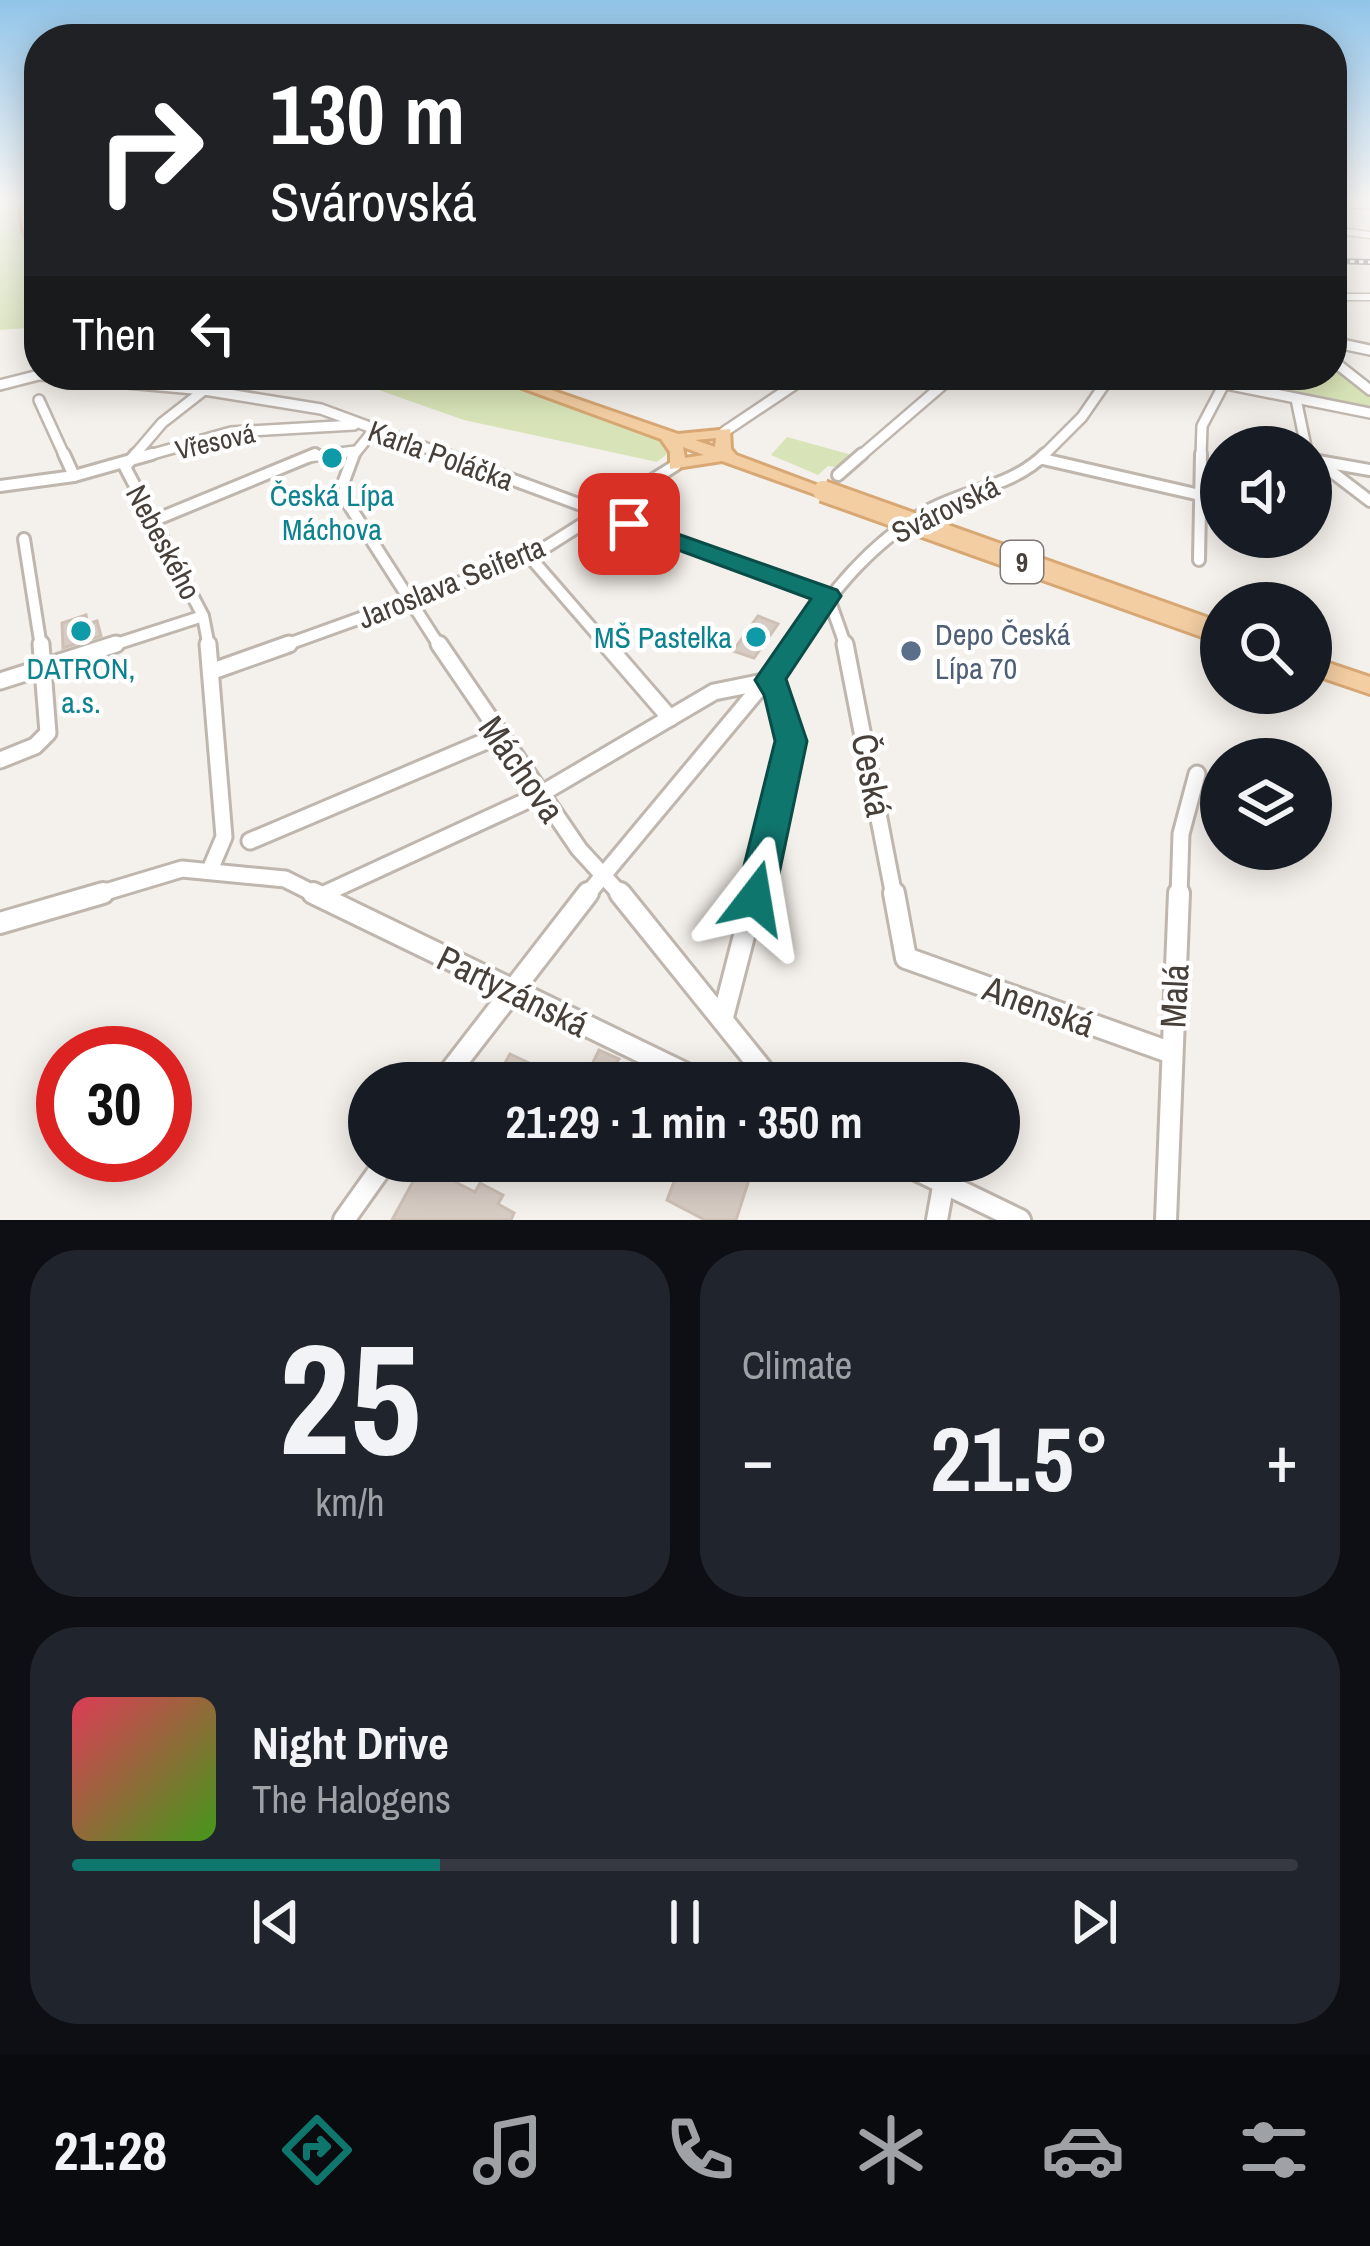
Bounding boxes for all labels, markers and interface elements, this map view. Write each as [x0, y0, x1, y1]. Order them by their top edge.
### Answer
text: 130 m [270, 57, 465, 170]
icon: right [72, 72, 228, 228]
text: Svárovská [270, 165, 477, 238]
icon: left [180, 300, 246, 366]
text: Then [72, 303, 156, 364]
street label: Karla Poláčka [363, 410, 519, 500]
street label: Vřesová [172, 414, 258, 468]
map controls [1200, 426, 1332, 870]
button: sound [1200, 426, 1332, 558]
marker: Česká Lípa Máchova [319, 445, 345, 471]
street label: Svárovská [885, 466, 1006, 552]
pin [578, 473, 680, 575]
place label: Česká Lípa Máchova [270, 475, 395, 549]
street label: Nebeského [117, 478, 211, 606]
icon: arrive [596, 491, 662, 557]
street label: Jaroslava Seiferta [352, 526, 551, 638]
road number: 9 [1001, 541, 1043, 583]
button: search [1200, 582, 1332, 714]
place label: Depo Česká Lípa 70 [935, 614, 1071, 688]
place label: MŠ Pastelka [594, 617, 732, 657]
marker: DATRON, a.s. [68, 618, 94, 644]
marker: MŠ Pastelka [743, 624, 769, 650]
marker: Depo Česká Lípa 70 [898, 638, 924, 664]
place label: DATRON, a.s. [27, 648, 135, 722]
street label: Máchova [468, 706, 576, 832]
street label: Česká [840, 729, 904, 821]
button: layers [1200, 738, 1332, 870]
position arrow [692, 835, 818, 961]
street label: Partyzánská [429, 934, 597, 1048]
street label: Anenská [976, 963, 1101, 1048]
street label: Malá [1148, 963, 1200, 1029]
speed limit sign: 30 [36, 1026, 192, 1182]
text: 21:29 · 1 min · 350 m [506, 1091, 862, 1152]
text: 25 [279, 1293, 421, 1503]
text: Climate [742, 1339, 852, 1391]
text: 21.5° [930, 1398, 1110, 1519]
text: − [742, 1414, 774, 1503]
text: + [1266, 1414, 1298, 1503]
text: km/h [315, 1476, 385, 1528]
text: Night Drive [252, 1712, 449, 1773]
text: The Halogens [252, 1773, 451, 1825]
icon: previous [243, 1889, 309, 1955]
icon: pause [652, 1889, 718, 1955]
icon: next [1061, 1889, 1127, 1955]
icon: directions [275, 2108, 359, 2192]
icon: music [466, 2108, 550, 2192]
icon: phone [658, 2108, 742, 2192]
icon: climate [849, 2108, 933, 2192]
icon: car [1041, 2108, 1125, 2192]
icon: filters [1232, 2108, 1316, 2192]
text: 21:28 [54, 2114, 167, 2187]

